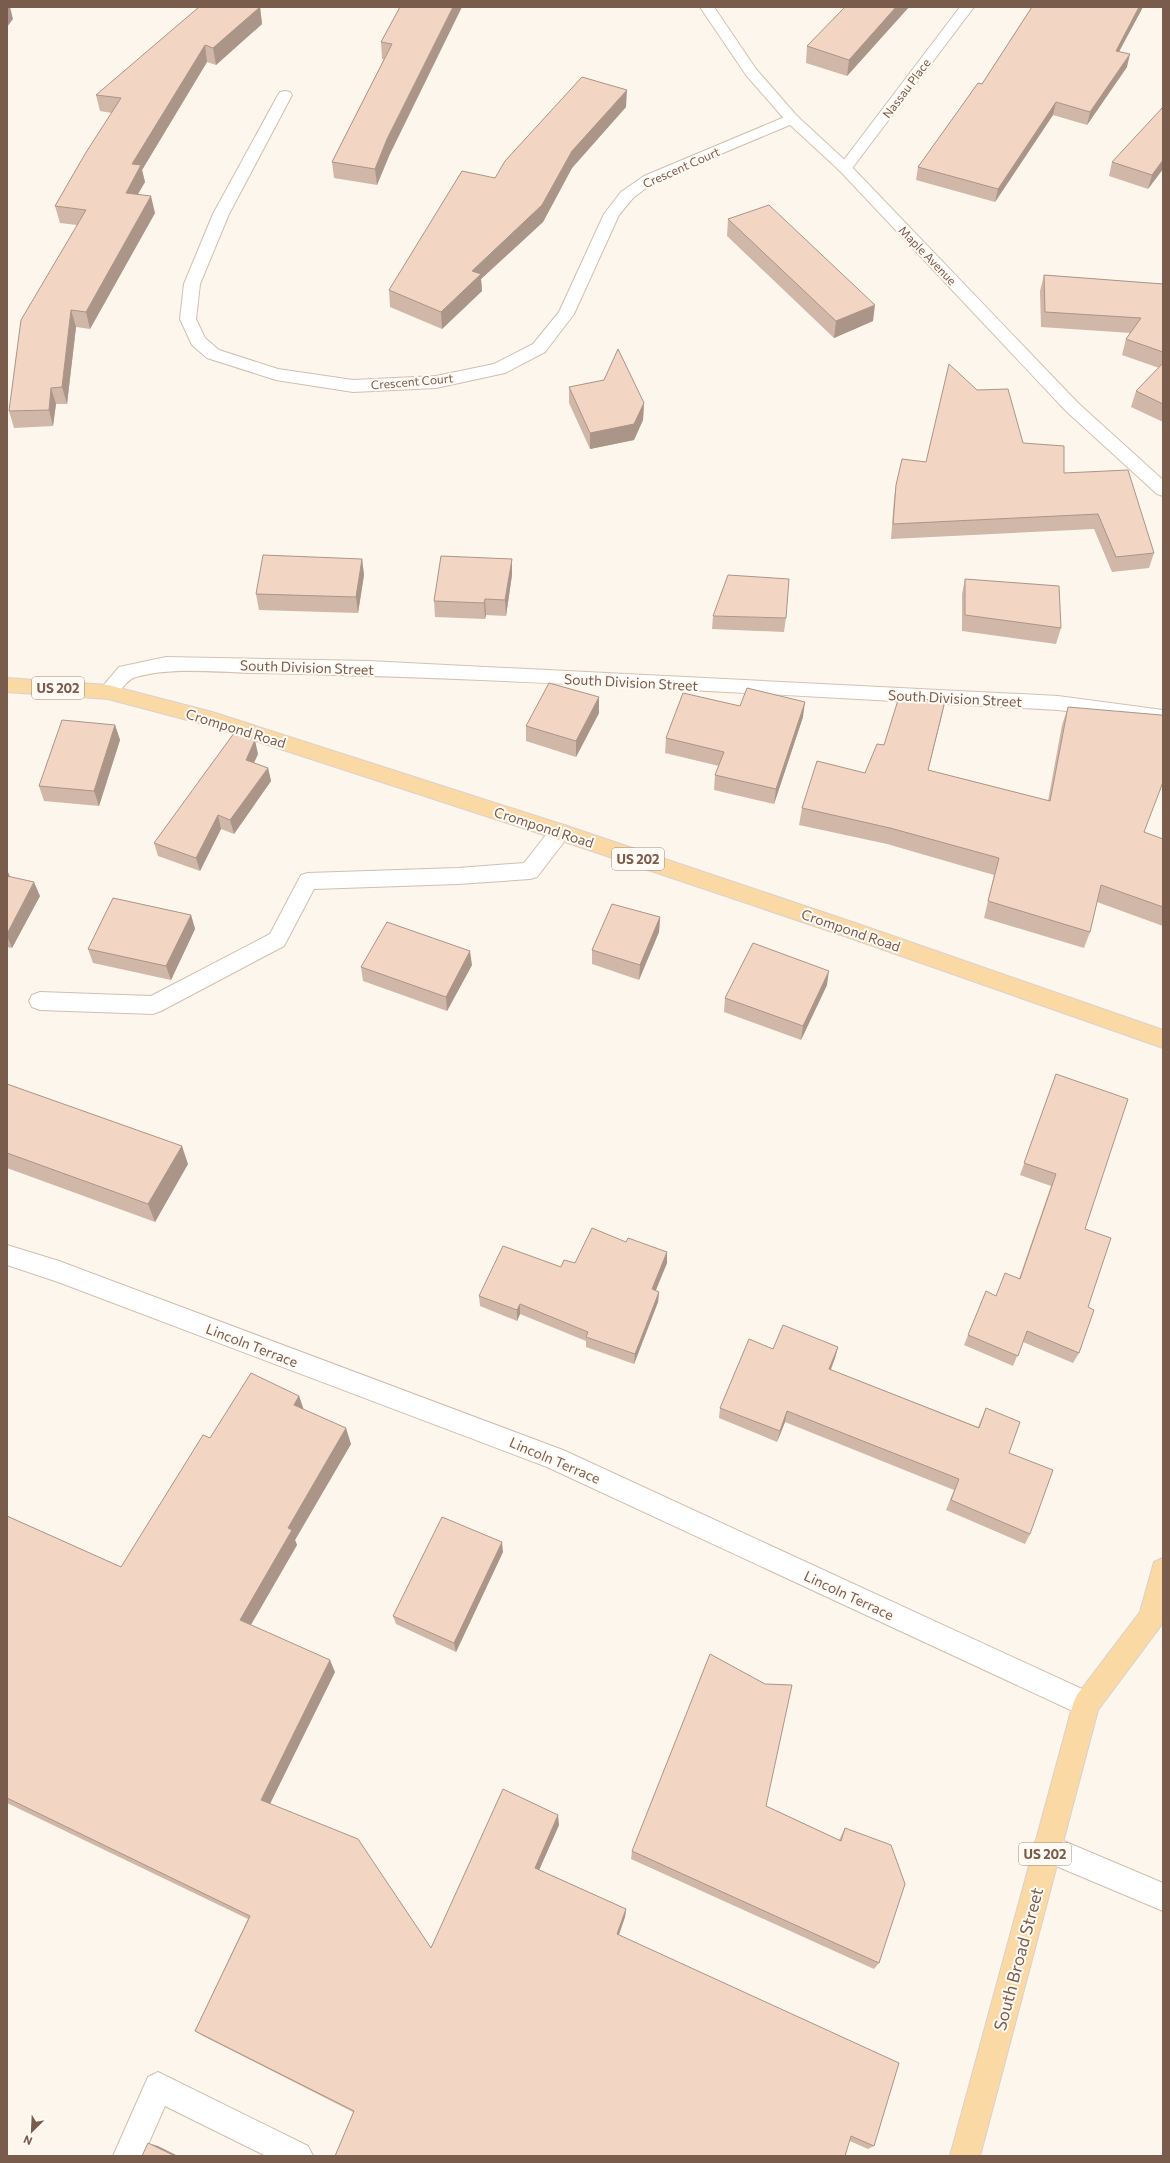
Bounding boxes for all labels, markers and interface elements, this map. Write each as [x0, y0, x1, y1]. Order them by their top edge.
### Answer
street label: Nassau Place [879, 56, 933, 120]
street label: Crescent Court [640, 144, 722, 190]
street label: Maple Avenue [896, 223, 960, 287]
street label: Crescent Court [370, 370, 454, 392]
street label: South Division Street [240, 656, 375, 678]
street label: South Division Street [564, 670, 699, 694]
road number: US 202 [32, 677, 84, 699]
street label: South Division Street [888, 686, 1023, 710]
street label: Crompond Road [184, 705, 288, 751]
street label: Crompond Road [492, 803, 596, 851]
road number: US 202 [612, 848, 664, 870]
street label: Crompond Road [799, 905, 903, 955]
street label: Lincoln Terrace [204, 1320, 300, 1370]
street label: Lincoln Terrace [507, 1433, 603, 1487]
street label: Lincoln Terrace [801, 1567, 897, 1623]
road number: US 202 [1019, 1843, 1071, 1865]
street label: South Broad Street [989, 1885, 1047, 2033]
north arrow [12, 2111, 52, 2151]
text: N [21, 2133, 34, 2148]

